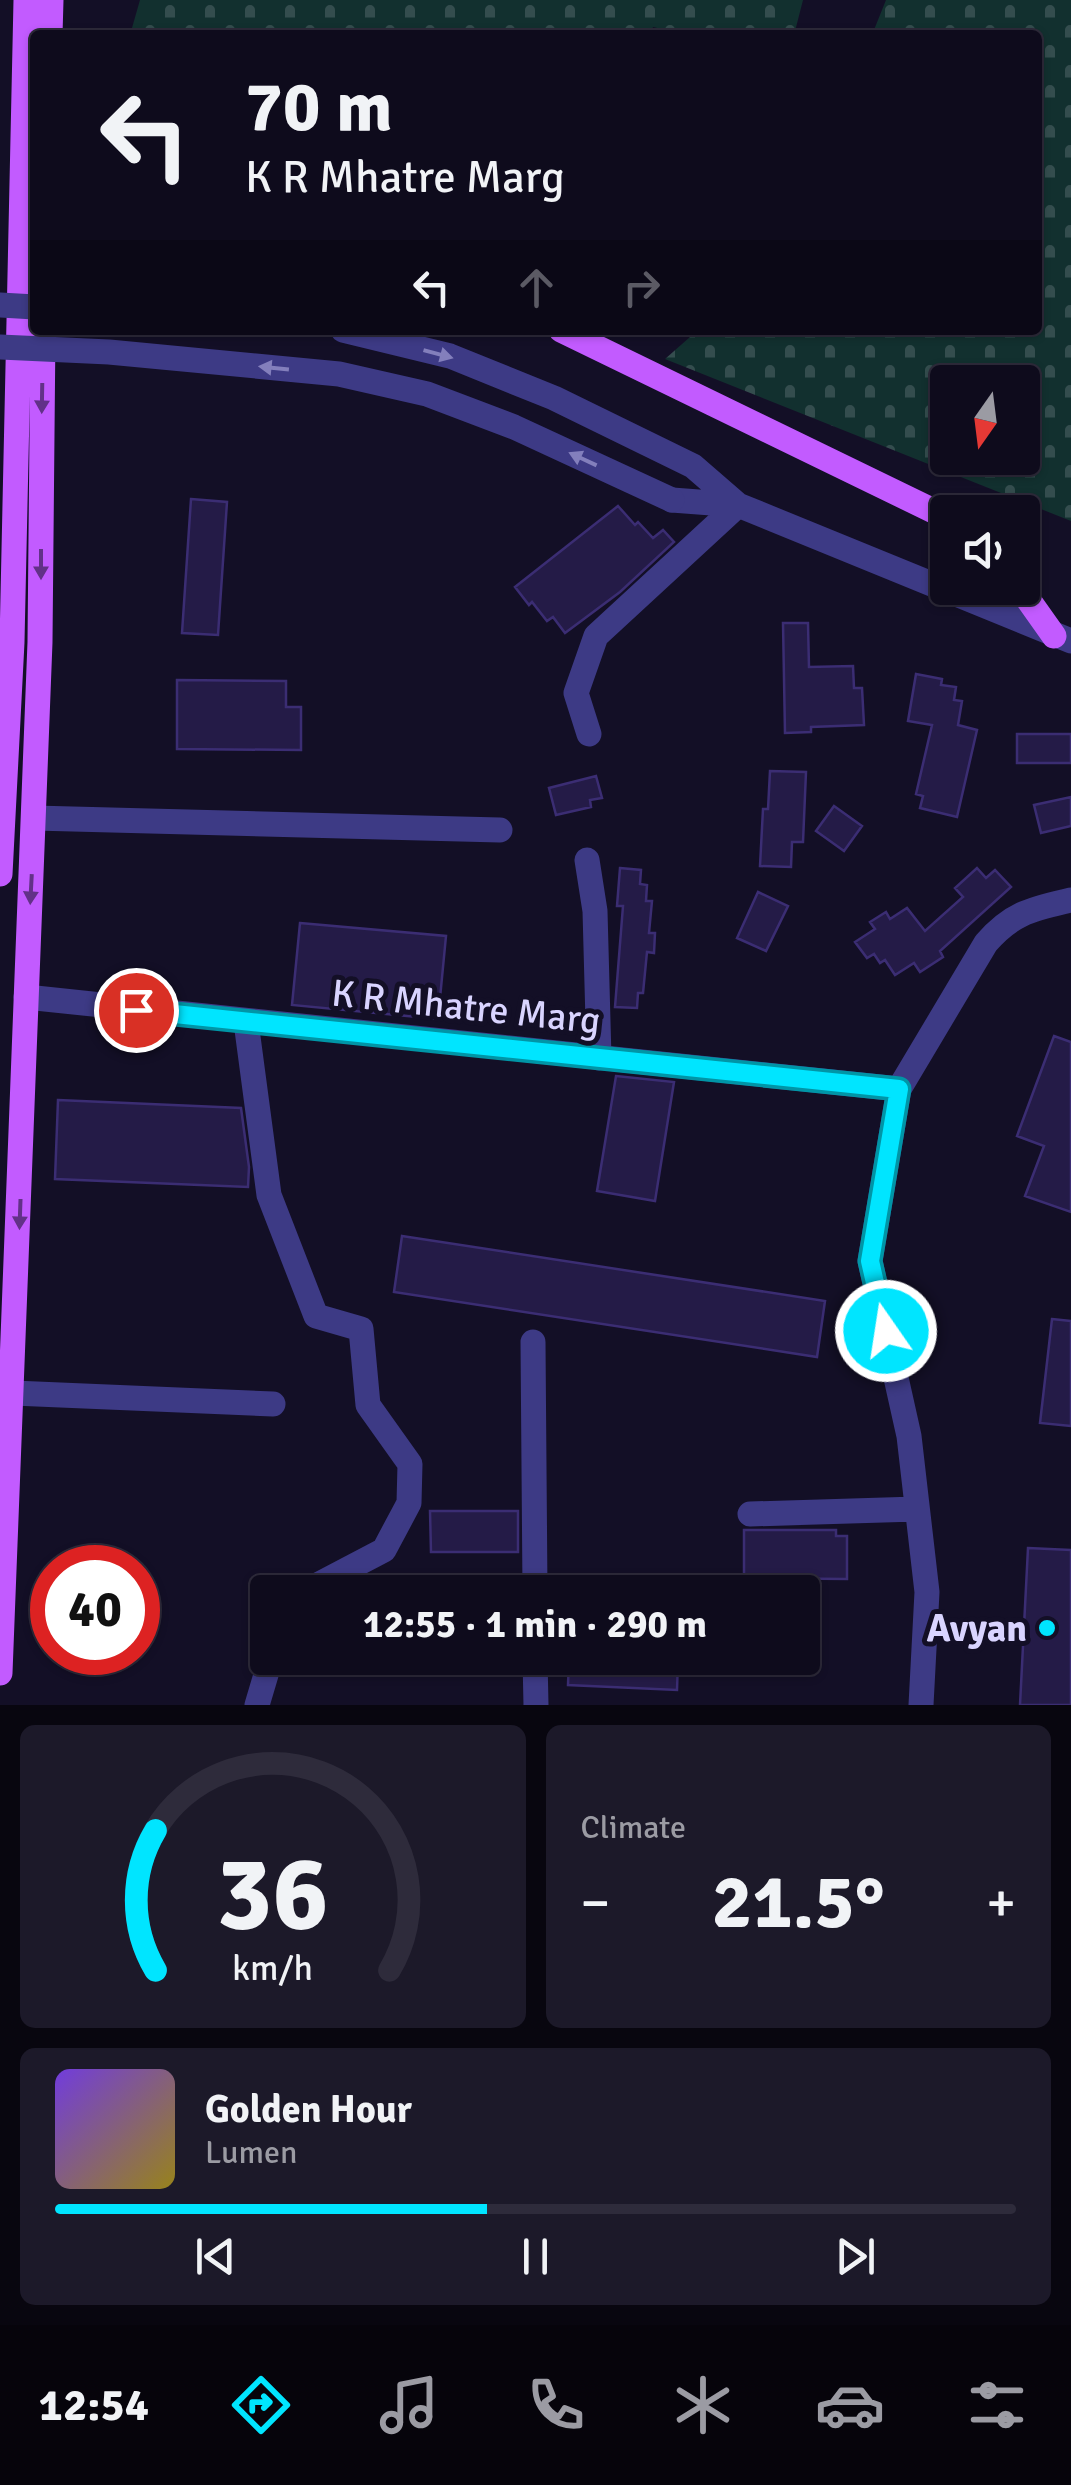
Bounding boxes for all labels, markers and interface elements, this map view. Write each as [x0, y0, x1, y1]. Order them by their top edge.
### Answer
text: 70 m [245, 64, 393, 150]
icon: left [80, 70, 210, 200]
text: K R Mhatre Marg [245, 150, 565, 205]
icon: left [404, 260, 459, 315]
icon: ahead [509, 260, 564, 315]
icon: right [614, 260, 669, 315]
one-way arrow [422, 346, 453, 362]
one-way arrow [258, 360, 289, 376]
north arrow [930, 365, 1040, 475]
map controls [930, 365, 1040, 605]
one-way arrow [34, 383, 50, 415]
one-way arrow [569, 451, 598, 467]
button: sound [930, 495, 1040, 605]
one-way arrow [32, 549, 48, 581]
one-way arrow [22, 874, 38, 906]
pin [94, 968, 179, 1053]
street label: K R Mhatre Marg [329, 970, 603, 1044]
icon: arrive [109, 983, 164, 1038]
one-way arrow [12, 1199, 28, 1231]
position arrow [834, 1279, 938, 1383]
speed limit sign: 40 [30, 1545, 160, 1675]
text: 12:55 · 1 min · 290 m [363, 1601, 707, 1648]
place label: Avyan [927, 1605, 1027, 1652]
marker: Avyan [1036, 1617, 1058, 1639]
text: Climate [581, 1808, 686, 1847]
text: 36 [217, 1830, 329, 1958]
text: 21.5° [712, 1856, 885, 1949]
text: − [581, 1869, 610, 1937]
text: + [986, 1869, 1016, 1937]
text: km/h [232, 1946, 313, 1990]
text: Golden Hour [205, 2086, 412, 2133]
text: Lumen [205, 2133, 297, 2172]
icon: previous [188, 2229, 243, 2284]
icon: pause [508, 2229, 563, 2284]
icon: next [828, 2229, 883, 2284]
icon: directions [226, 2370, 296, 2440]
icon: music [374, 2370, 444, 2440]
icon: phone [521, 2370, 591, 2440]
icon: climate [668, 2370, 738, 2440]
icon: car [815, 2370, 885, 2440]
icon: filters [962, 2370, 1032, 2440]
text: 12:54 [39, 2378, 149, 2433]

